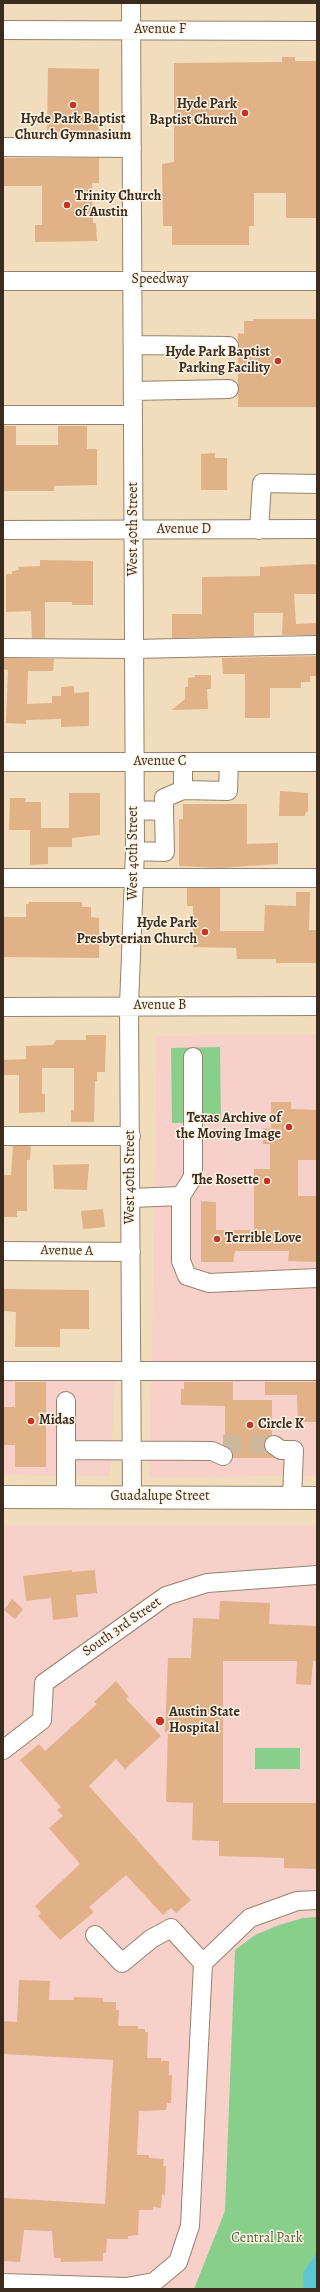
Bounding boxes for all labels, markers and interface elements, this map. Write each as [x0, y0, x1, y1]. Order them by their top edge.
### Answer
street label: Avenue F [134, 22, 186, 38]
place label: Hyde Park Baptist Church [149, 97, 237, 130]
marker: Hyde Park Baptist Church Gymnasium [68, 100, 78, 110]
marker: Hyde Park Baptist Church [240, 108, 250, 118]
place label: Hyde Park Baptist Church Gymnasium [15, 112, 131, 144]
place label: Trinity Church of Austin [75, 189, 161, 222]
marker: Trinity Church of Austin [62, 200, 72, 210]
street label: Speedway [131, 272, 189, 288]
place label: Hyde Park Baptist Parking Facility [165, 345, 270, 378]
marker: Hyde Park Baptist Parking Facility [273, 356, 283, 366]
street label: West 40th Street [126, 482, 142, 576]
street label: Avenue D [157, 522, 211, 538]
street label: Avenue C [133, 754, 187, 770]
street label: West 40th Street [126, 806, 142, 900]
place label: Hyde Park Presbyterian Church [77, 916, 197, 948]
marker: Hyde Park Presbyterian Church [200, 927, 210, 937]
street label: Avenue B [134, 998, 186, 1014]
place label: Texas Archive of the Moving Image [176, 1111, 281, 1144]
marker: Texas Archive of the Moving Image [284, 1122, 294, 1132]
street label: West 40th Street [123, 1130, 139, 1224]
place label: The Rosette [192, 1173, 259, 1189]
marker: The Rosette [262, 1176, 272, 1186]
place label: Terrible Love [225, 1231, 301, 1247]
marker: Terrible Love [212, 1234, 222, 1244]
street label: Avenue A [41, 1242, 93, 1260]
place label: Midas [39, 1413, 75, 1429]
marker: Midas [26, 1416, 36, 1426]
place label: Circle K [258, 1417, 304, 1433]
marker: Circle K [245, 1420, 255, 1430]
street label: Guadalupe Street [110, 1489, 210, 1505]
street label: South 3rd Street [79, 1594, 165, 1660]
place label: Austin State Hospital [169, 1705, 240, 1738]
marker: Austin State Hospital [154, 1715, 166, 1727]
park label: Central Park [231, 2231, 303, 2247]

